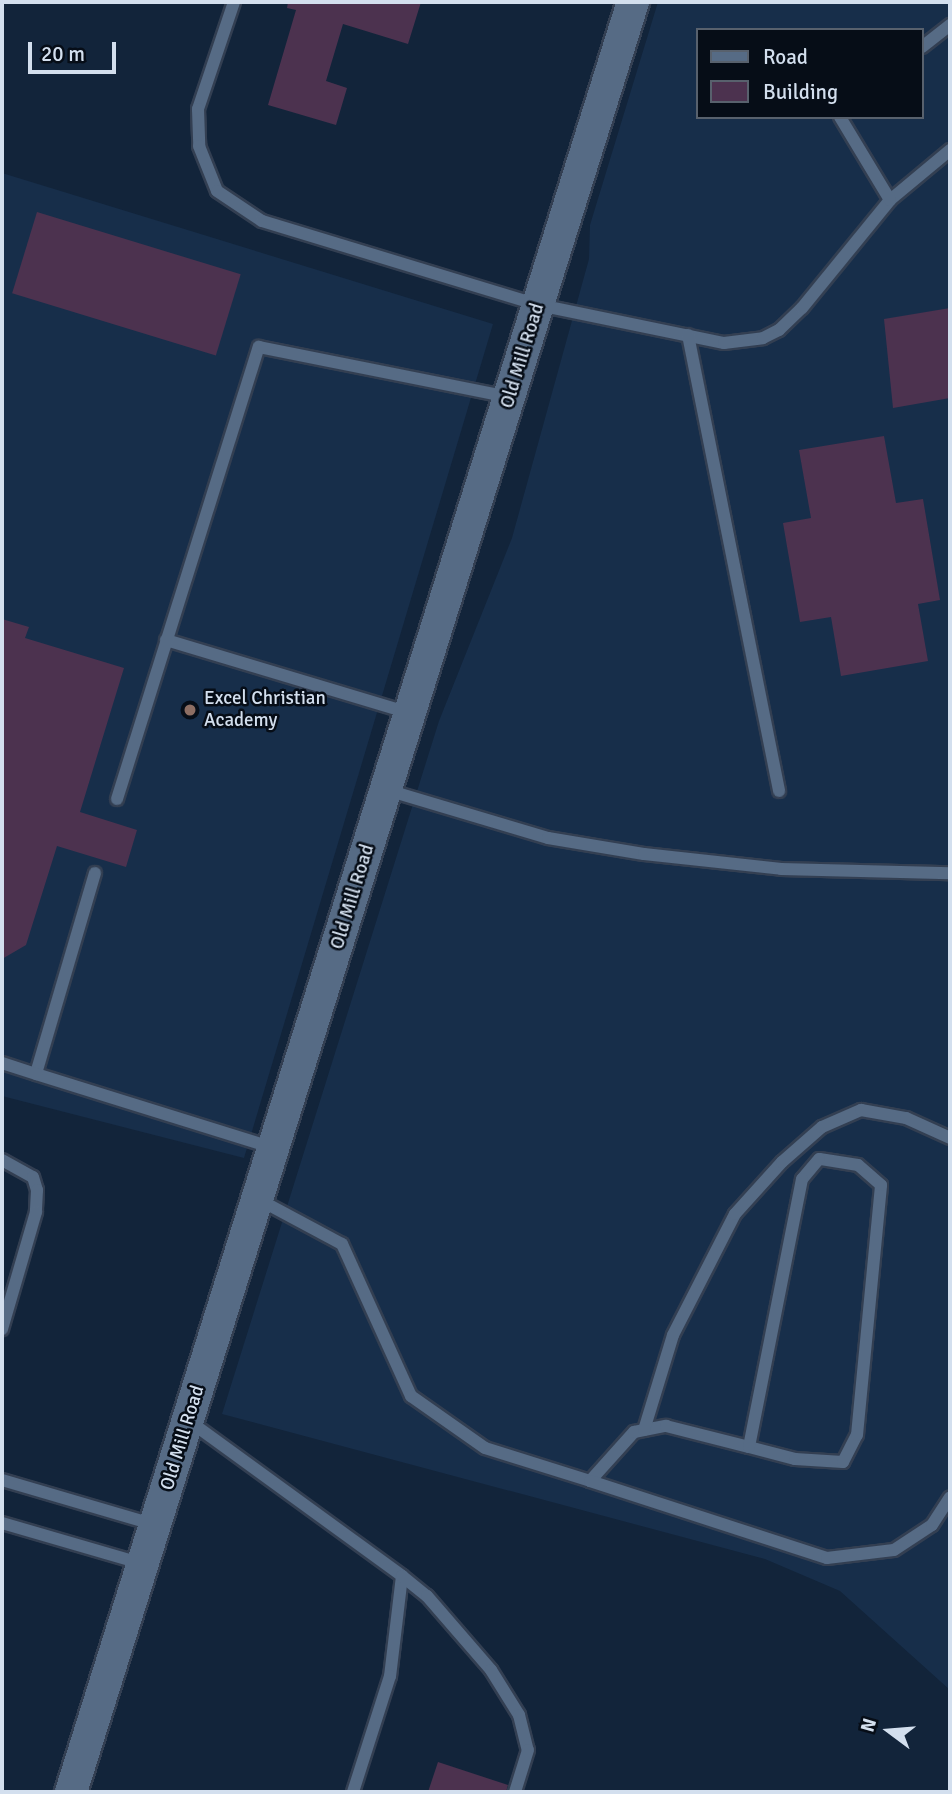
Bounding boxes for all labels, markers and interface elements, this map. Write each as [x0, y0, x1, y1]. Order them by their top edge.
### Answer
scale bar [32, 28, 119, 72]
legend [696, 28, 924, 119]
text: 20 m [41, 41, 85, 67]
text: Road [763, 44, 808, 70]
text: Building [763, 79, 838, 105]
street label: Old Mill Road [496, 301, 550, 411]
place label: Excel Christian Academy [204, 688, 326, 732]
marker: Excel Christian Academy [182, 702, 198, 718]
street label: Old Mill Road [326, 842, 380, 952]
street label: Old Mill Road [156, 1383, 210, 1493]
north arrow [854, 1696, 924, 1766]
text: N [855, 1716, 882, 1735]

